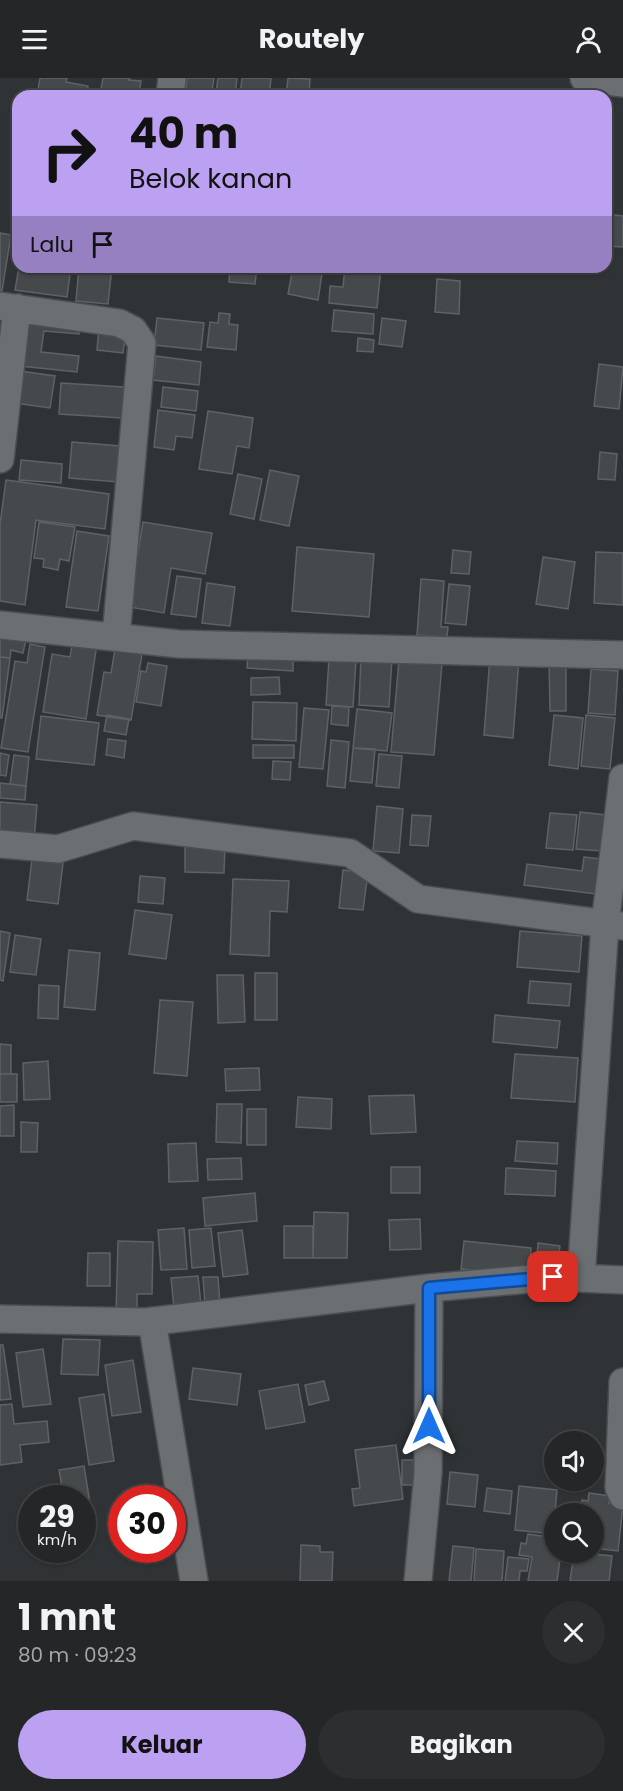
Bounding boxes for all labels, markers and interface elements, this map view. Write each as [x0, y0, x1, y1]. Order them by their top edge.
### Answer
text: Routely [259, 20, 364, 57]
icon: menu [18, 23, 51, 56]
icon: person [572, 23, 605, 56]
text: 40 m [129, 104, 238, 163]
icon: right [30, 114, 108, 192]
text: Belok kanan [129, 160, 292, 197]
icon: arrive [86, 228, 119, 261]
text: Lalu [30, 229, 74, 260]
pin [527, 1251, 578, 1302]
icon: arrive [536, 1260, 569, 1293]
position arrow [397, 1394, 461, 1458]
map controls [544, 1431, 604, 1563]
button: sound [544, 1431, 604, 1491]
speed limit sign: 30 [108, 1485, 186, 1563]
text: 29 [39, 1495, 75, 1538]
button: search [544, 1503, 604, 1563]
text: km/h [37, 1529, 77, 1550]
text: 1 mnt [18, 1592, 116, 1643]
button: close [542, 1601, 605, 1664]
text: 80 m · 09:23 [18, 1641, 137, 1669]
button: Keluar [18, 1710, 306, 1779]
button: Bagikan [318, 1710, 605, 1779]

